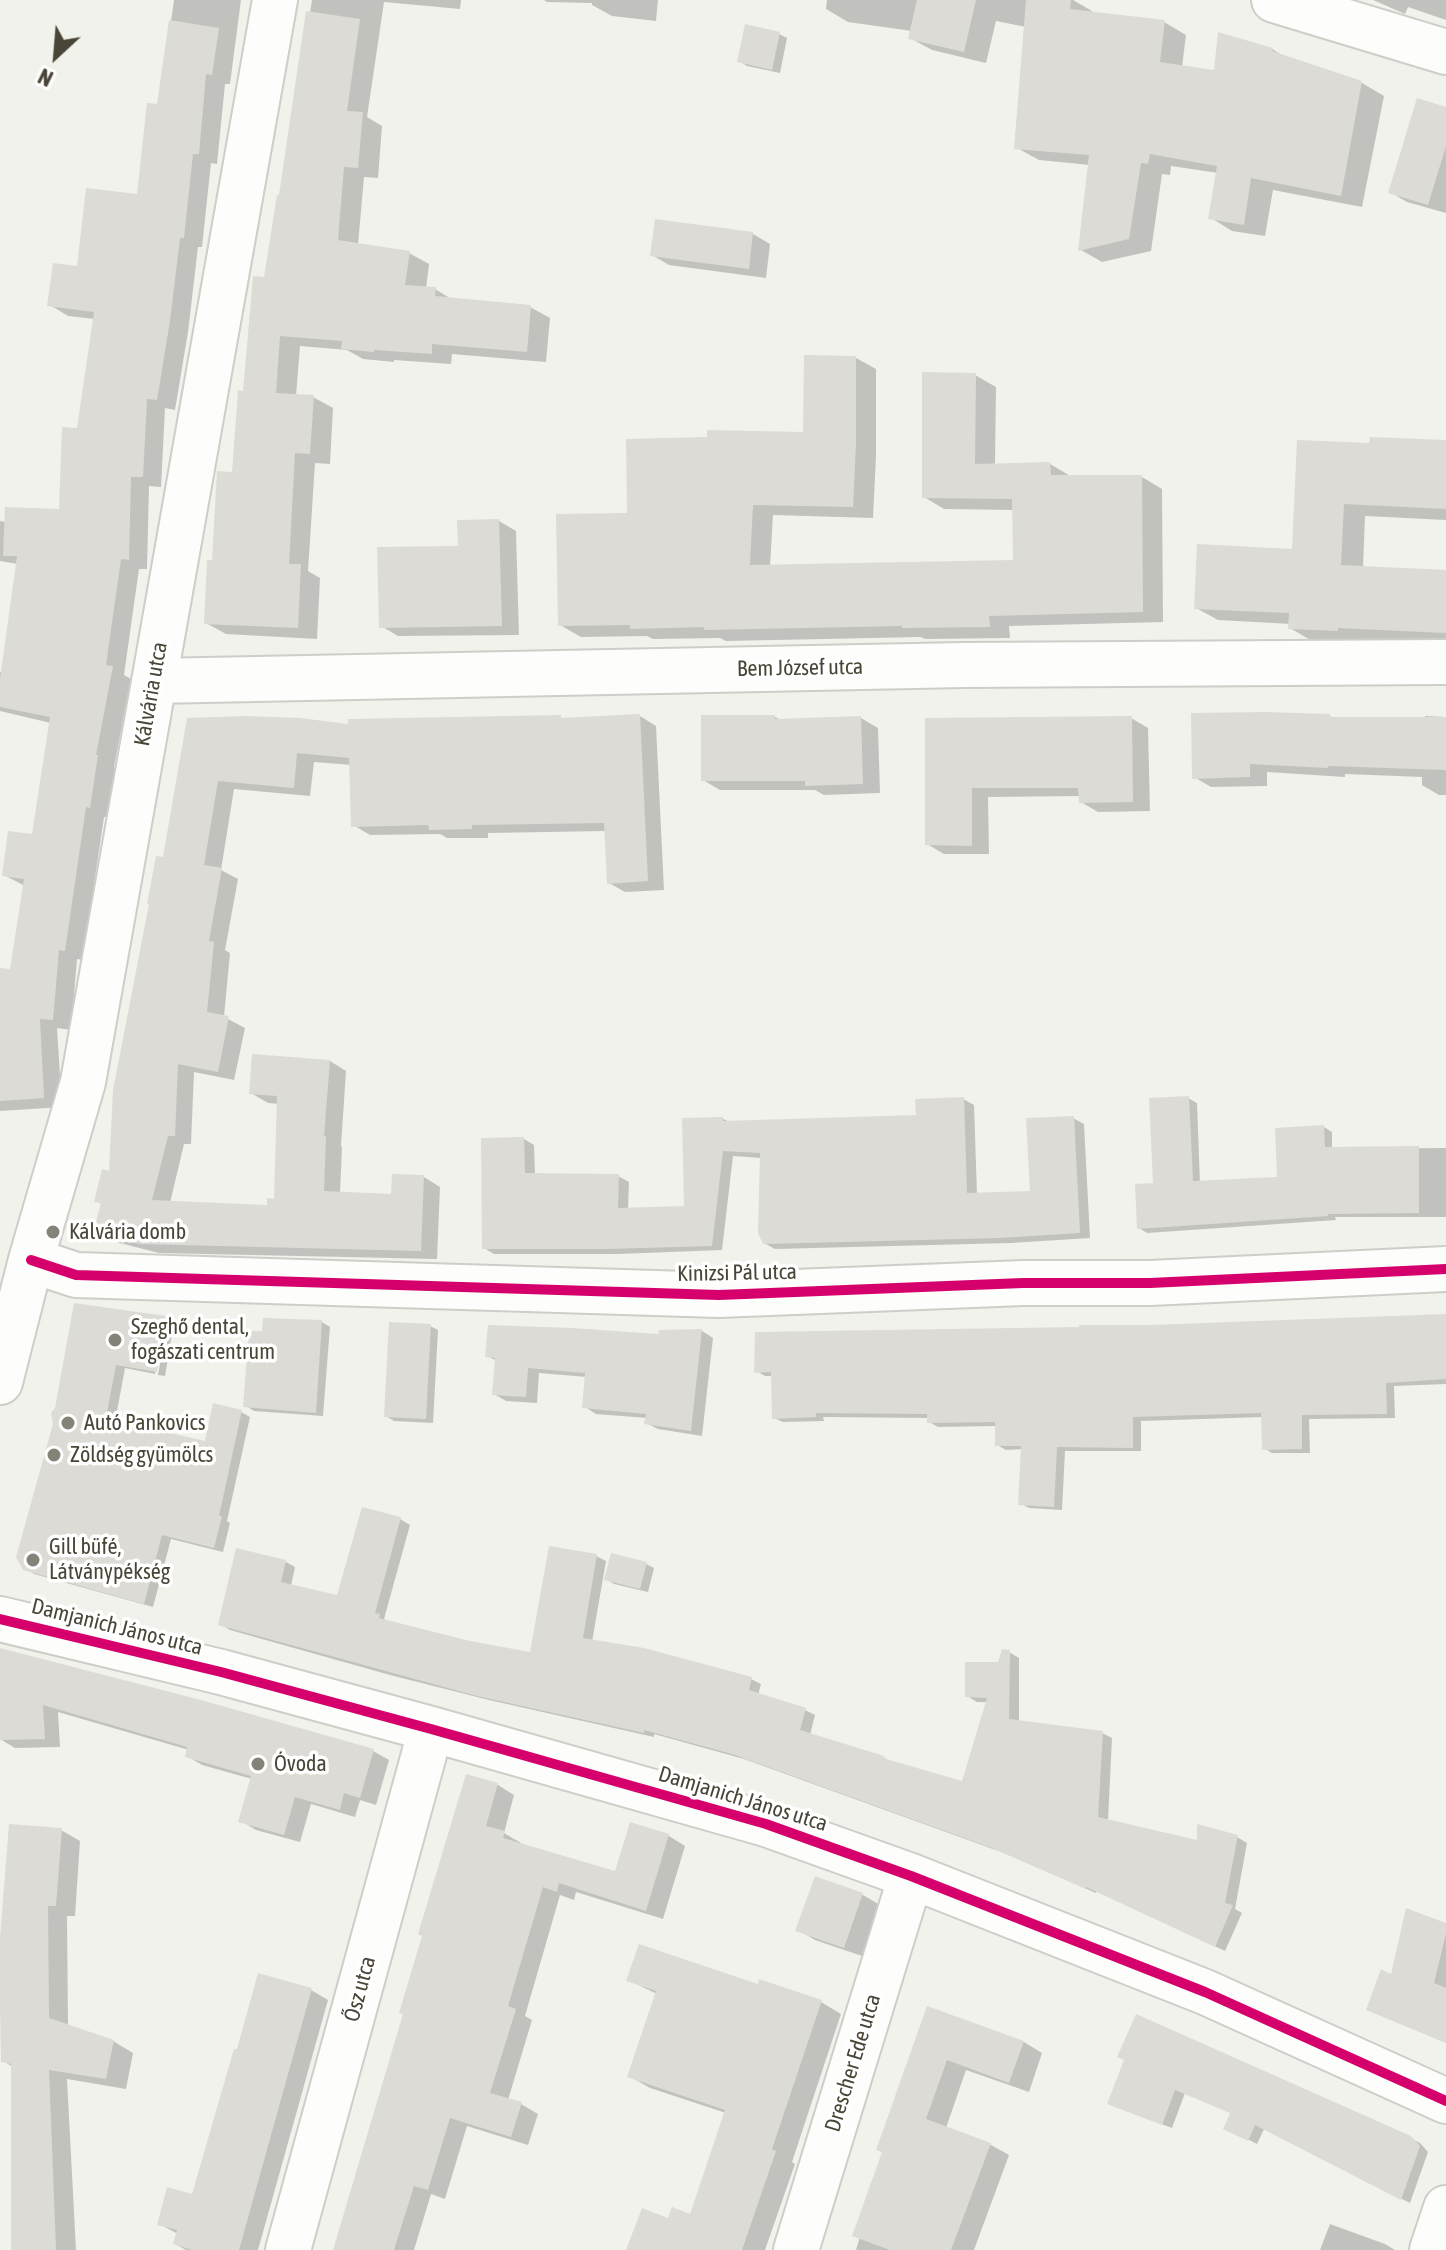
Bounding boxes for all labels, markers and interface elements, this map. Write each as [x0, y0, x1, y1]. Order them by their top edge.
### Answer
north arrow [16, 16, 96, 96]
text: N [34, 63, 57, 92]
street label: Kálvária utca [129, 640, 173, 748]
street label: Bem József utca [737, 654, 863, 682]
place label: Kálvária domb [69, 1219, 186, 1245]
marker: Kálvária domb [44, 1223, 62, 1241]
street label: Kinizsi Pál utca [677, 1259, 797, 1287]
place label: Szeghő dental, fogászati centrum [131, 1314, 275, 1366]
marker: Szeghő dental, fogászati centrum [106, 1331, 124, 1349]
place label: Autó Pankovics [84, 1410, 206, 1436]
marker: Autó Pankovics [59, 1414, 77, 1432]
place label: Zöldség gyümölcs [70, 1442, 213, 1468]
marker: Zöldség gyümölcs [45, 1446, 63, 1464]
place label: Gill büfé, Látványpékség [49, 1534, 170, 1586]
marker: Gill büfé, Látványpékség [24, 1551, 42, 1569]
street label: Damjanich János utca [29, 1593, 205, 1661]
place label: Óvoda [274, 1751, 327, 1777]
marker: Óvoda [249, 1755, 267, 1773]
street label: Damjanich János utca [655, 1761, 831, 1837]
street label: Ősz utca [339, 1953, 381, 2025]
street label: Drescher Ede utca [820, 1991, 886, 2135]

